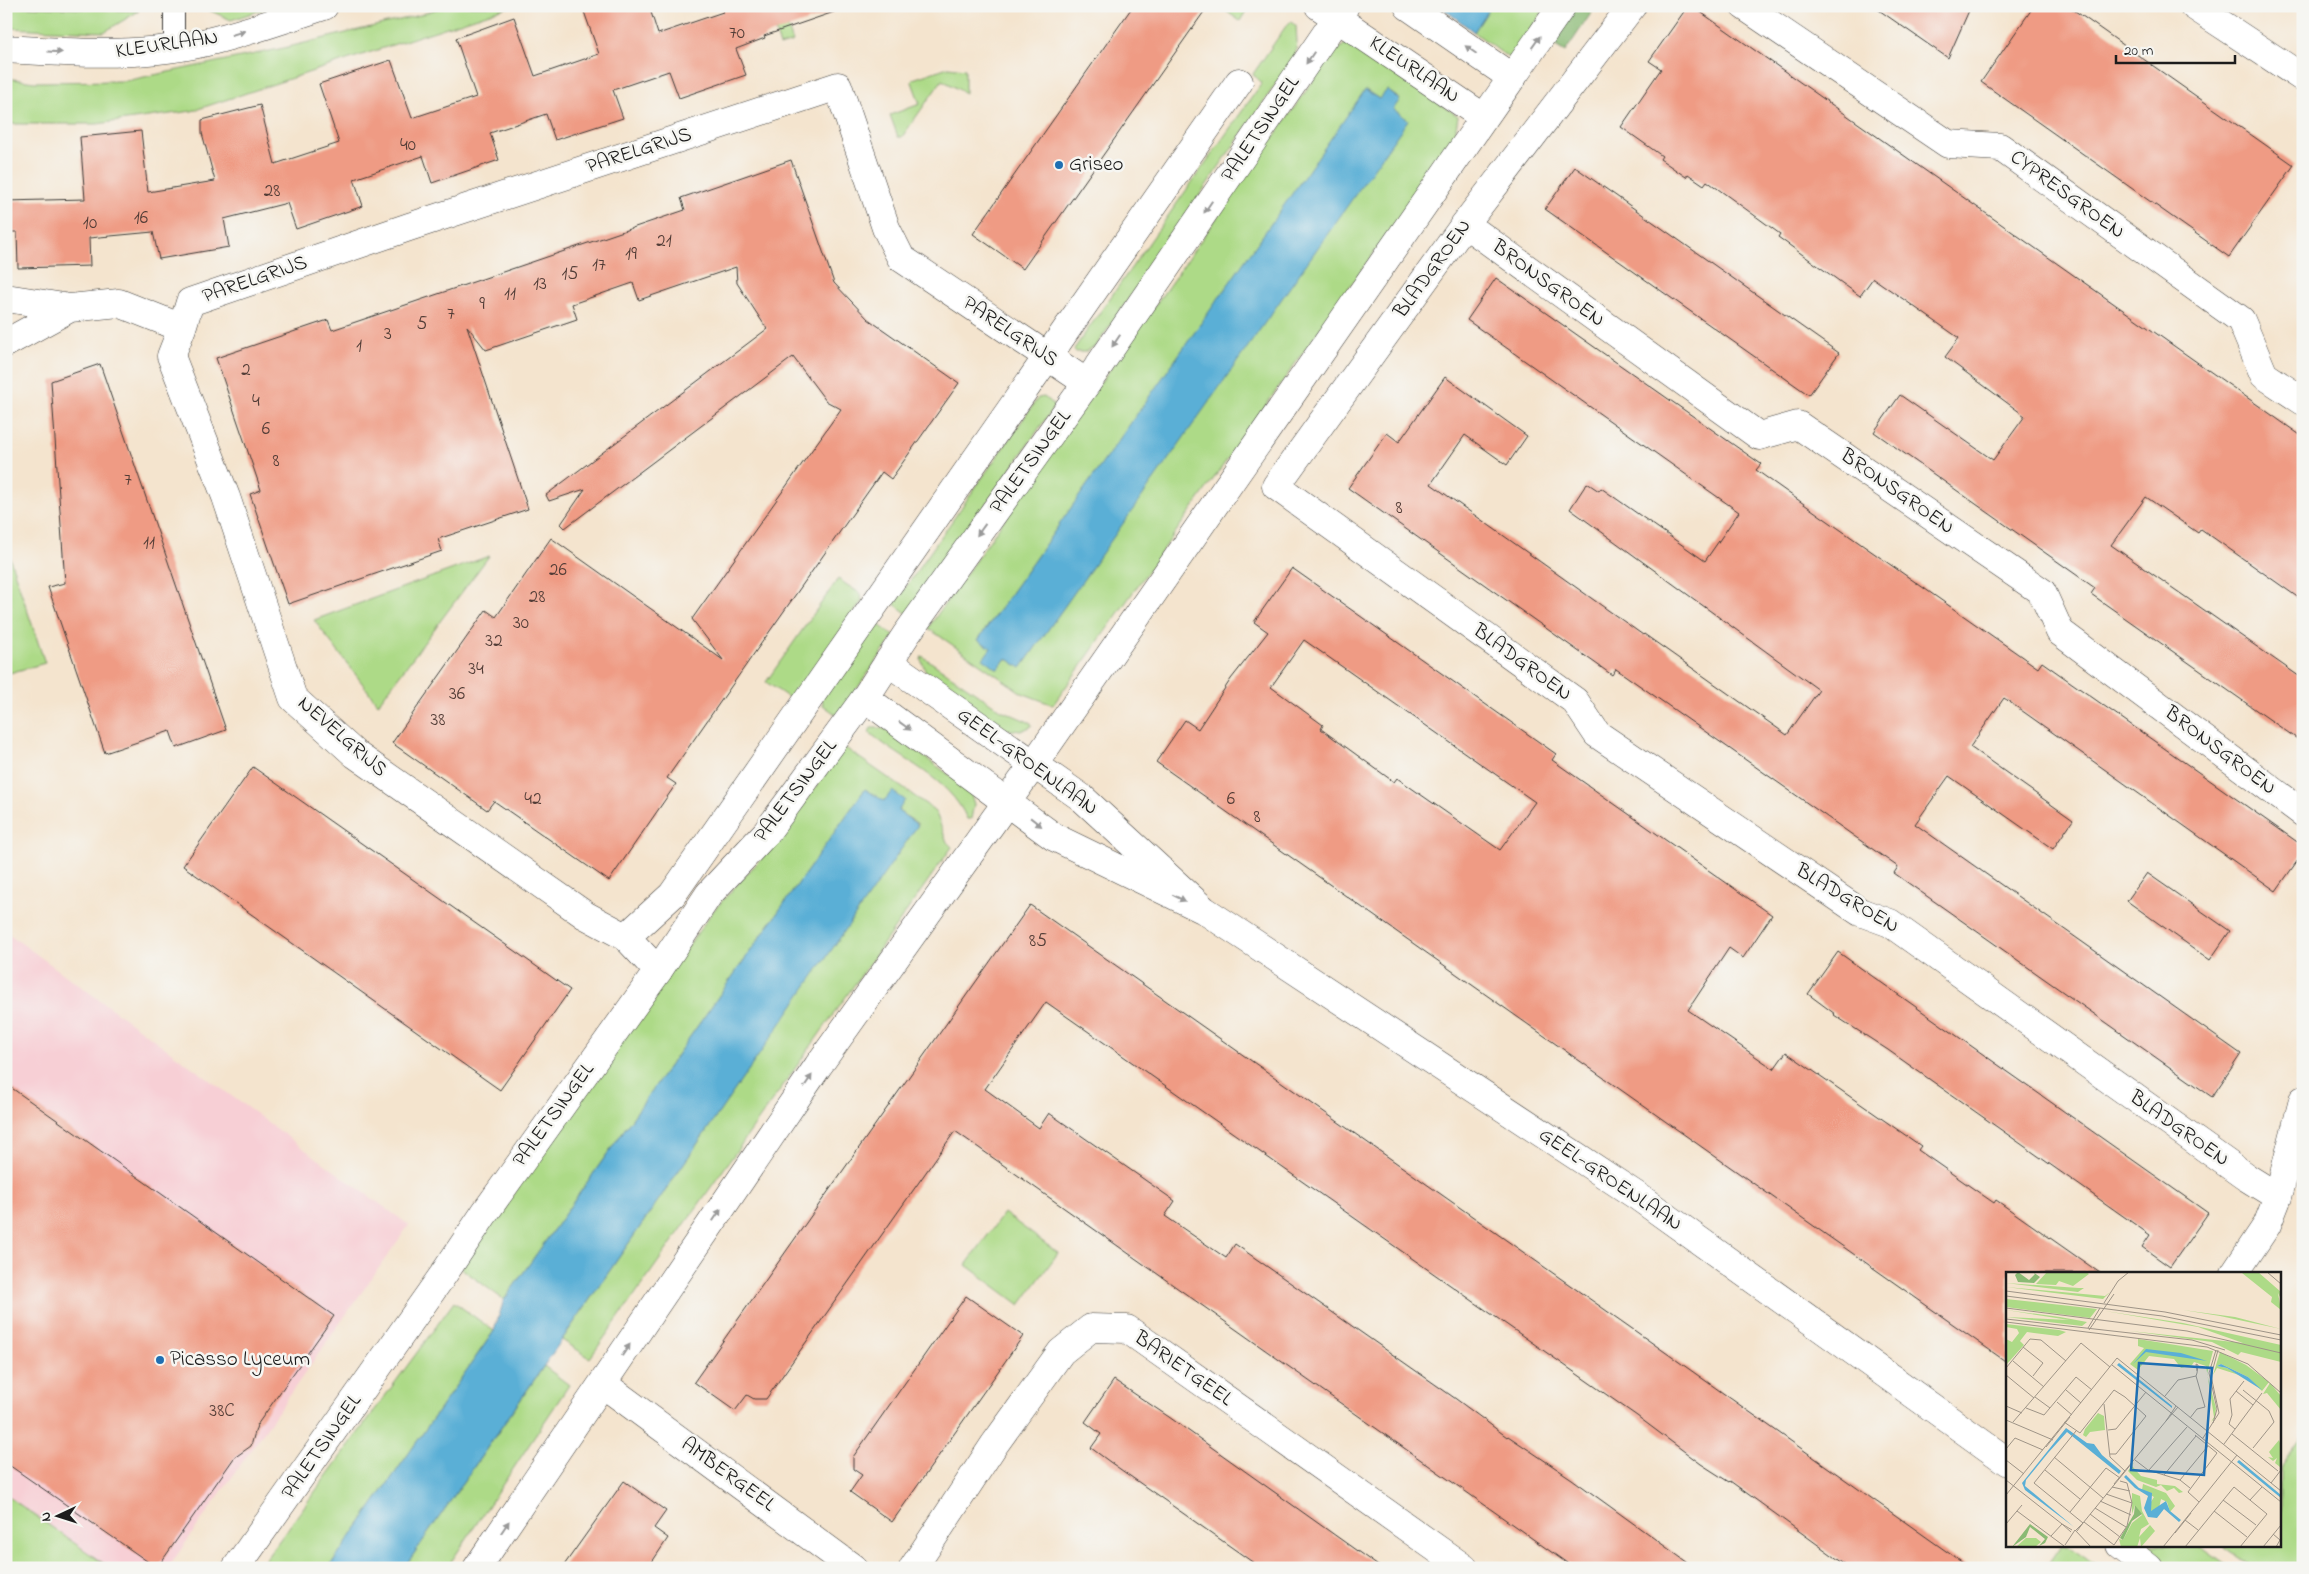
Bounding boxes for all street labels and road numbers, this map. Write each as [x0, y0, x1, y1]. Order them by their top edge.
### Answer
street label: KLEURLAAN [114, 23, 220, 67]
street label: KLEURLAAN [1363, 29, 1465, 111]
street label: PALETSINGEL [1214, 70, 1308, 188]
street label: PARELGRIJS [582, 120, 696, 182]
street label: CYPRESGROEN [2003, 143, 2131, 247]
street label: BLADGROEN [1386, 213, 1479, 326]
street label: BRONSGROEN [1485, 232, 1611, 335]
street label: PARELGRIJS [198, 248, 312, 312]
street label: PARELGRIJS [956, 289, 1064, 375]
street label: PALETSINGEL [983, 403, 1079, 520]
street label: BRONSGROEN [1833, 441, 1960, 542]
street label: BLADGROEN [1465, 616, 1578, 709]
street label: NEVELGRIJS [290, 689, 394, 785]
street label: BRONSGROEN [2157, 698, 2282, 803]
street label: GEEL-GROENLAAN [950, 701, 1104, 823]
street label: PALETSINGEL [747, 733, 845, 849]
street label: BLADGROEN [1789, 856, 1904, 942]
street label: PALETSINGEL [506, 1056, 602, 1173]
street label: BLADGROEN [2122, 1083, 2235, 1175]
street label: GEEL-GROENLAAN [1532, 1121, 1688, 1239]
street label: BARIETGEEL [1127, 1323, 1239, 1414]
street label: PALETSINGEL [275, 1388, 370, 1506]
street label: AMBERGEEL [674, 1430, 782, 1520]

